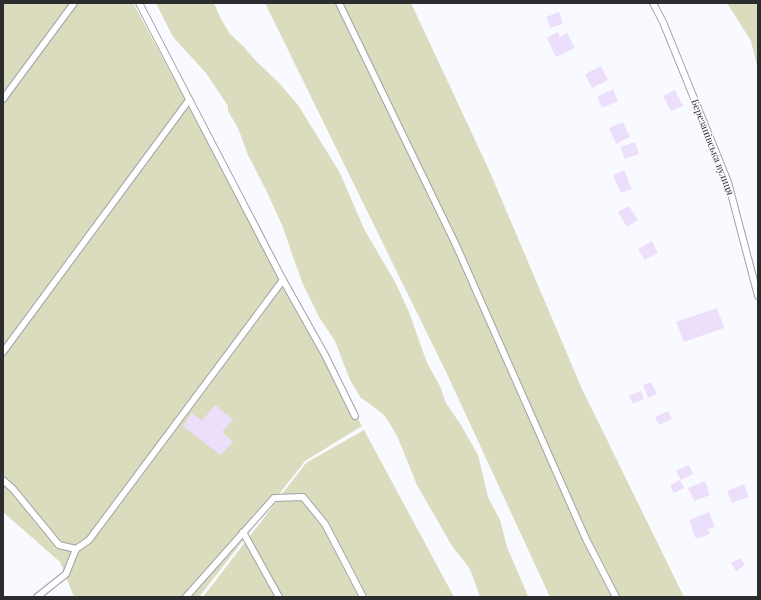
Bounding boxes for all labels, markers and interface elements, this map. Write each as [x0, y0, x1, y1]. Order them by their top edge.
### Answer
street label: Березанівська вулиця [688, 97, 738, 198]

